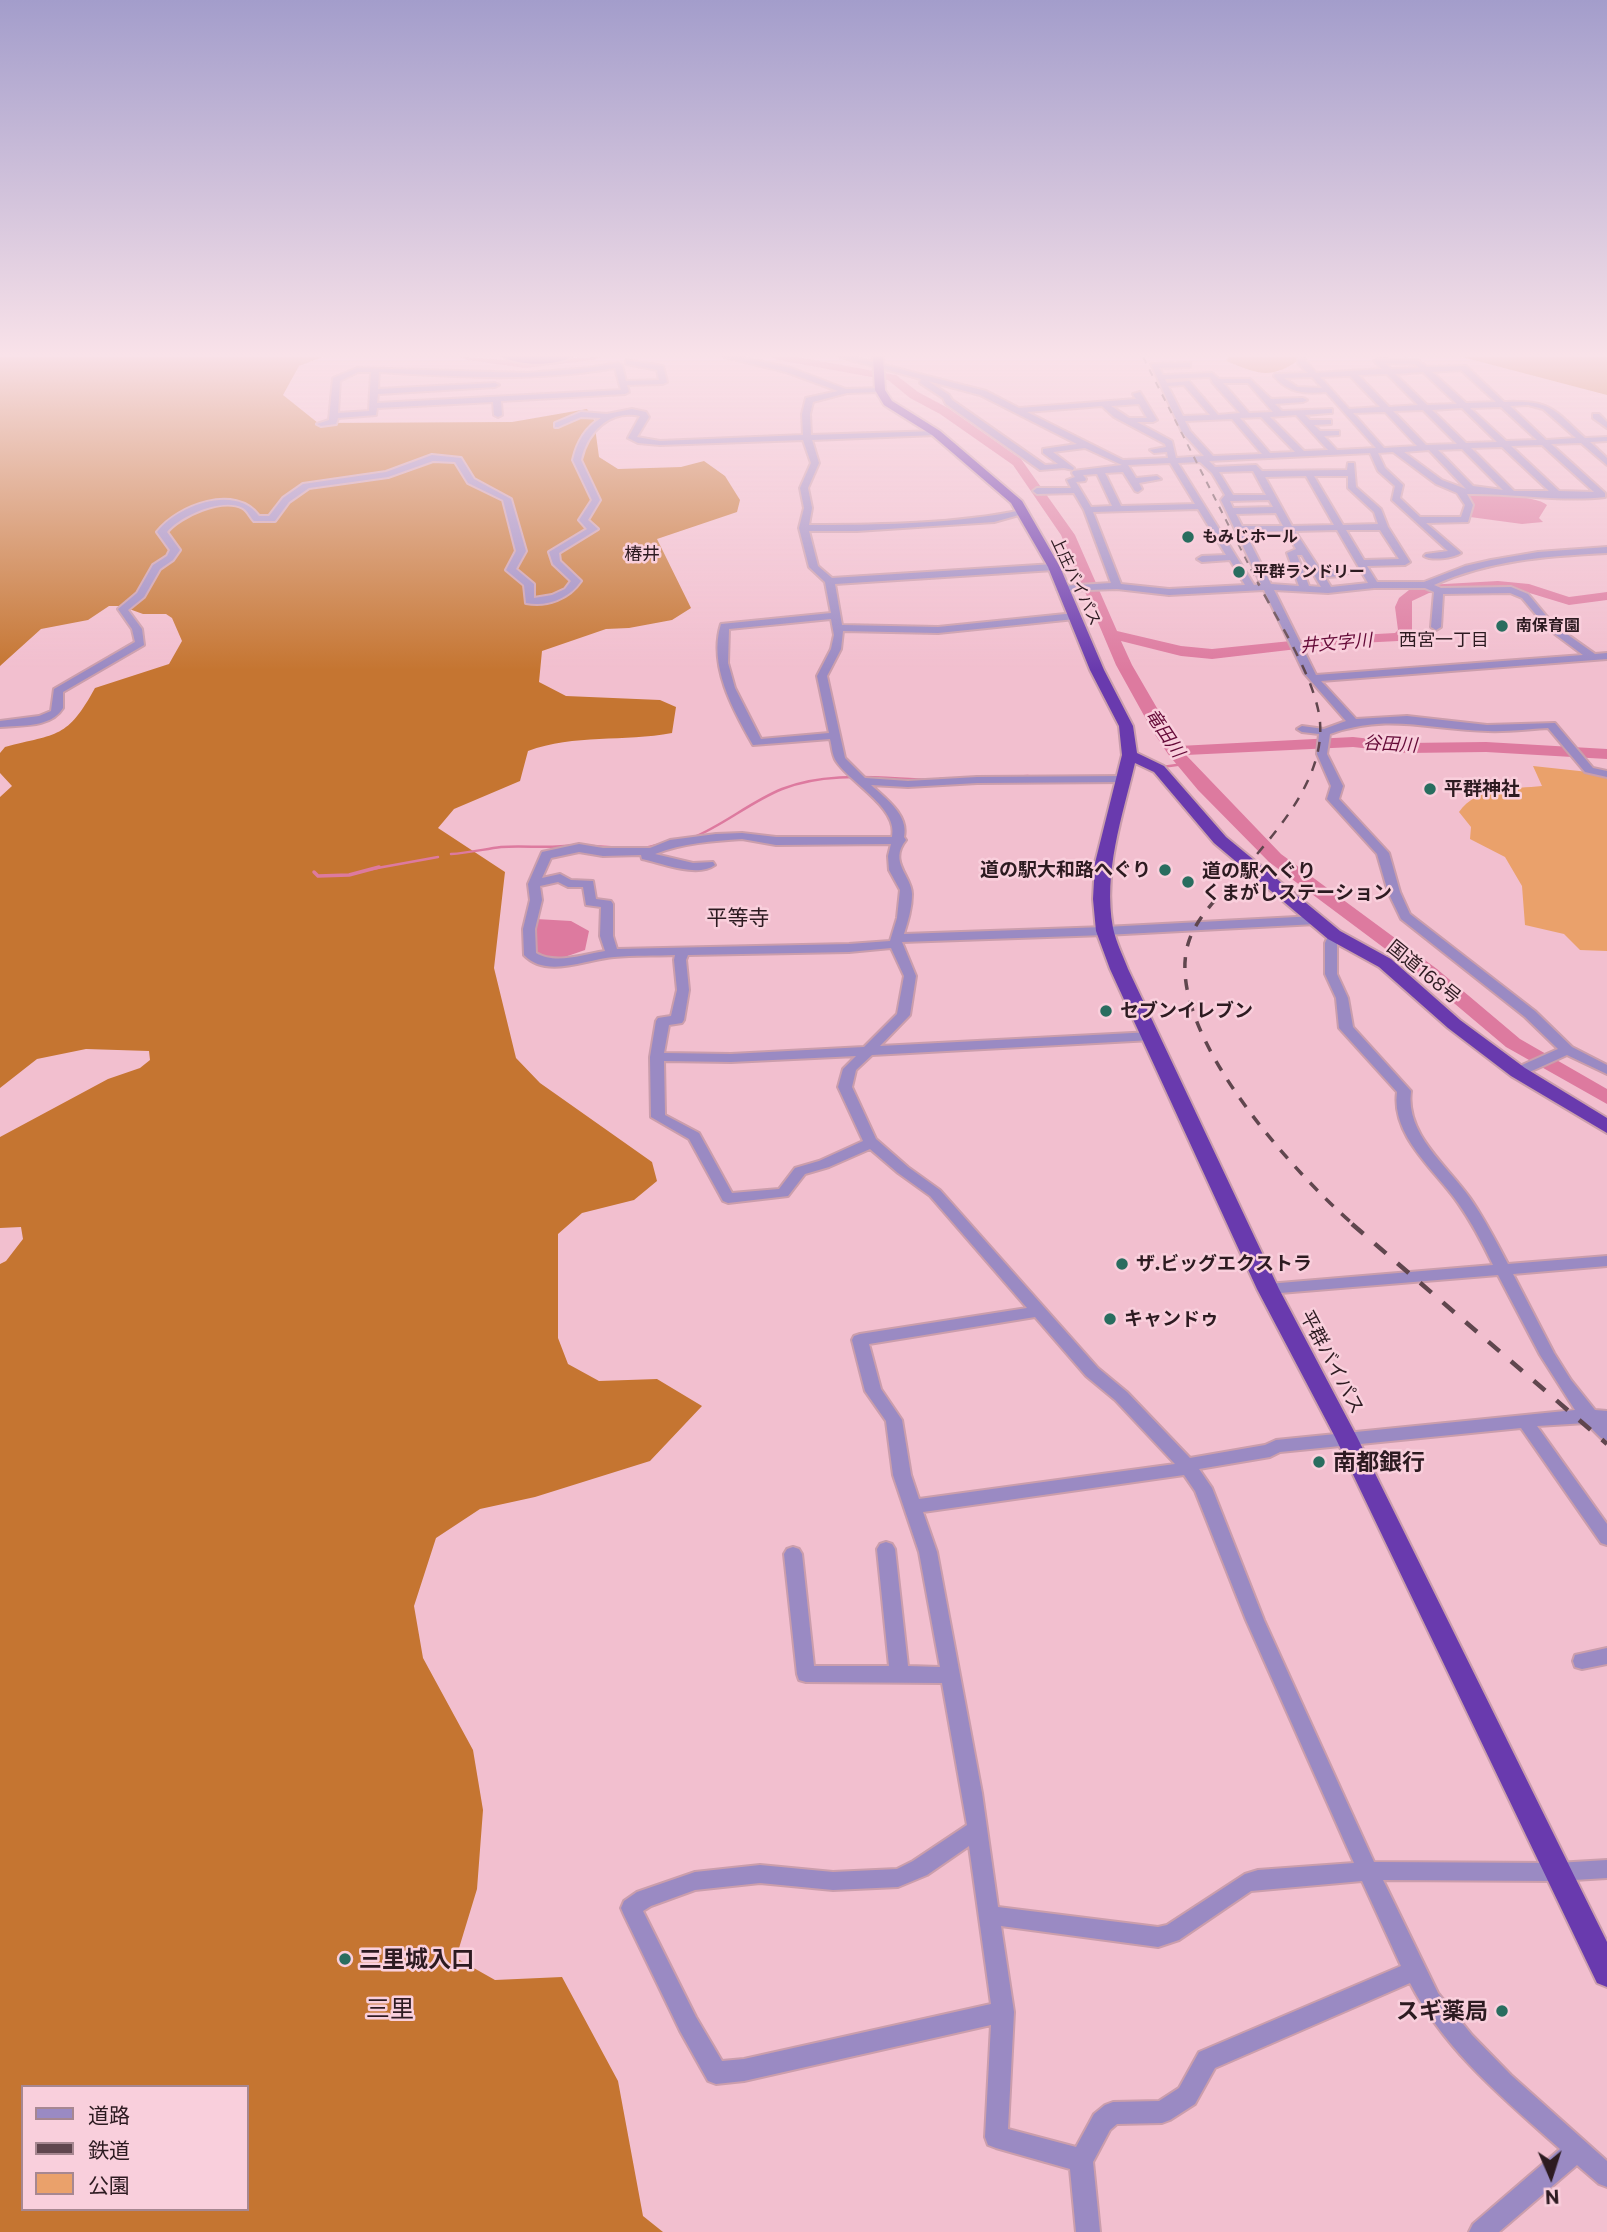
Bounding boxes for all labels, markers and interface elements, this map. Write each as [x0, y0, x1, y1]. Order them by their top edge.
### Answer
place label: もみじホール [1202, 527, 1298, 547]
marker: もみじホール [1180, 529, 1196, 545]
street label: 上庄バイパス [1047, 533, 1105, 629]
district label: 椿井 [624, 543, 660, 565]
place label: 平群ランドリー [1253, 562, 1365, 582]
marker: 平群ランドリー [1231, 564, 1247, 580]
place label: 南保育園 [1516, 616, 1580, 636]
marker: 南保育園 [1494, 618, 1510, 634]
water label: 井文字川 [1299, 629, 1373, 657]
district label: 西宮一丁目 [1399, 629, 1489, 651]
water label: 竜田川 [1141, 705, 1189, 761]
water label: 谷田川 [1362, 732, 1418, 756]
place label: 平群神社 [1444, 778, 1520, 800]
marker: 平群神社 [1422, 781, 1438, 797]
place label: 道の駅大和路へぐり [980, 859, 1151, 881]
place label: 道の駅へぐり くまがしステーション [1202, 860, 1392, 904]
marker: 道の駅大和路へぐり [1157, 862, 1173, 878]
marker: 道の駅へぐり くまがしステーション [1180, 874, 1196, 890]
district label: 平等寺 [707, 905, 769, 931]
street label: 国道168号 [1383, 935, 1465, 1009]
place label: セブンイレブン [1120, 1000, 1253, 1022]
marker: セブンイレブン [1098, 1003, 1114, 1019]
place label: ザ.ビッグエクストラ [1136, 1253, 1312, 1275]
marker: ザ.ビッグエクストラ [1114, 1256, 1130, 1272]
street label: 平群バイパス [1295, 1306, 1369, 1418]
place label: キャンドゥ [1124, 1308, 1219, 1330]
marker: キャンドゥ [1102, 1311, 1118, 1327]
place label: 南都銀行 [1333, 1448, 1425, 1476]
marker: 南都銀行 [1311, 1454, 1327, 1470]
place label: 三里城入口 [359, 1945, 474, 1973]
marker: 三里城入口 [337, 1951, 353, 1967]
district label: 三里 [366, 1995, 414, 2023]
place label: スギ薬局 [1396, 1997, 1488, 2025]
marker: スギ薬局 [1494, 2003, 1510, 2019]
legend [21, 2085, 248, 2211]
text: 道路 [88, 2102, 130, 2127]
text: 鉄道 [88, 2137, 130, 2162]
north arrow [1516, 2141, 1586, 2211]
text: 公園 [88, 2172, 130, 2197]
text: N [1544, 2186, 1560, 2209]

